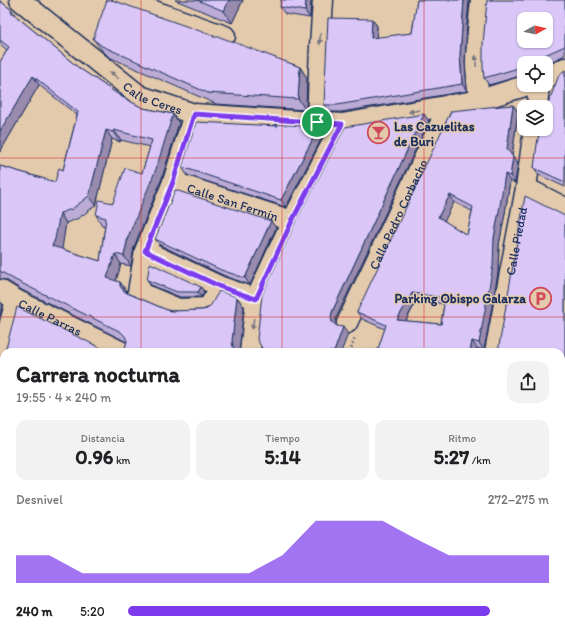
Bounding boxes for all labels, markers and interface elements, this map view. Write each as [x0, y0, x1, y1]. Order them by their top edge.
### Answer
north arrow [517, 12, 553, 48]
map controls [517, 12, 553, 136]
one-way arrow [317, 33, 324, 45]
one-way arrow [473, 54, 479, 67]
button: locate [517, 56, 553, 92]
one-way arrow [109, 70, 119, 79]
street label: Calle Ceres [120, 78, 184, 118]
button: layers [517, 100, 553, 136]
pin [300, 105, 334, 139]
one-way arrow [408, 108, 420, 114]
icon: arrive [306, 111, 328, 133]
place label: Las Cazuelitas de Buri [394, 119, 475, 149]
bar icon: Las Cazuelitas de Buri [366, 120, 392, 146]
street label: Calle Pedro Corbacho [366, 157, 431, 272]
street label: Calle San Fermín [185, 180, 281, 224]
street label: Calle Piedad [503, 206, 530, 276]
parking icon: Parking Obispo Galarza [528, 285, 554, 311]
place label: Parking Obispo Galarza [395, 291, 526, 307]
street label: Calle Parras [16, 295, 84, 339]
one-way arrow [250, 318, 256, 330]
text: Carrera nocturna [16, 361, 180, 388]
button: share [507, 361, 549, 403]
text: 19:55 · 4 × 240 m [16, 390, 111, 405]
text: Distancia [81, 432, 125, 445]
text: Tiempo [265, 432, 300, 445]
text: Ritmo [448, 432, 476, 445]
text: 0.96 [75, 445, 113, 469]
text: 5:14 [264, 445, 301, 469]
text: 5:27 [433, 445, 469, 469]
text: km [113, 454, 130, 467]
text: /km [469, 454, 491, 467]
text: Desnivel [16, 492, 63, 507]
text: 272–275 m [488, 492, 549, 507]
text: 240 m [16, 604, 53, 619]
text: 5:20 [80, 604, 105, 619]

